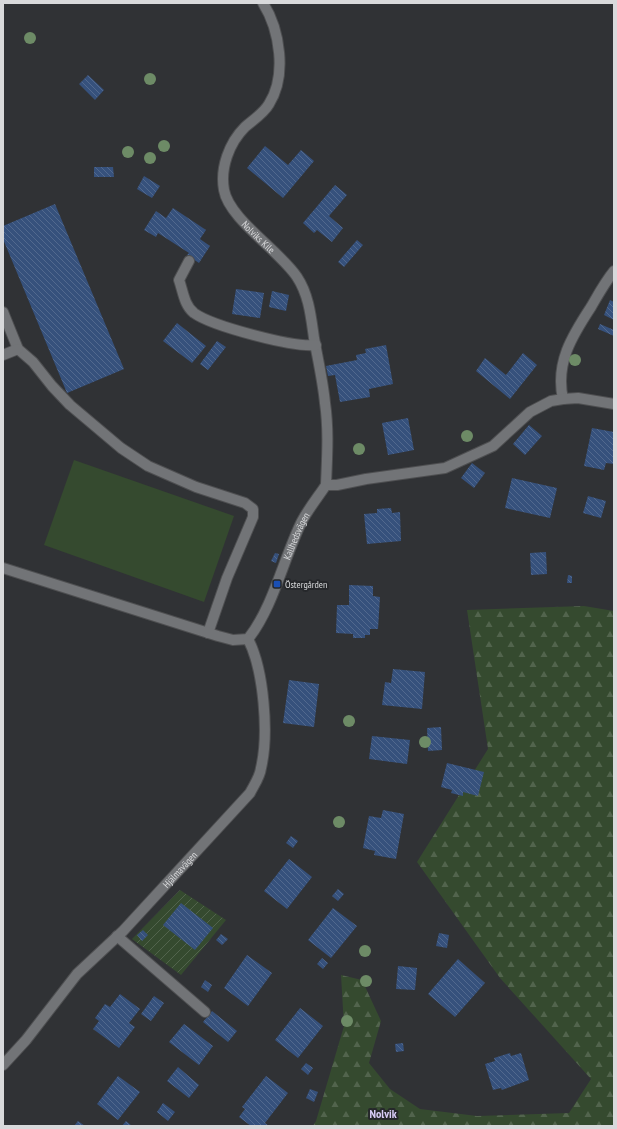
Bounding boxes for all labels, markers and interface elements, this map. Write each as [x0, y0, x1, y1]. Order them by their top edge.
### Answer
street label: Nolviks Kile [239, 218, 278, 256]
street label: Kallhedsvägen [280, 510, 313, 562]
place label: Östergården [285, 578, 327, 591]
marker: Östergården [272, 579, 282, 589]
street label: Hjälmavägen [160, 849, 200, 891]
district label: Nolvik [369, 1106, 397, 1121]

